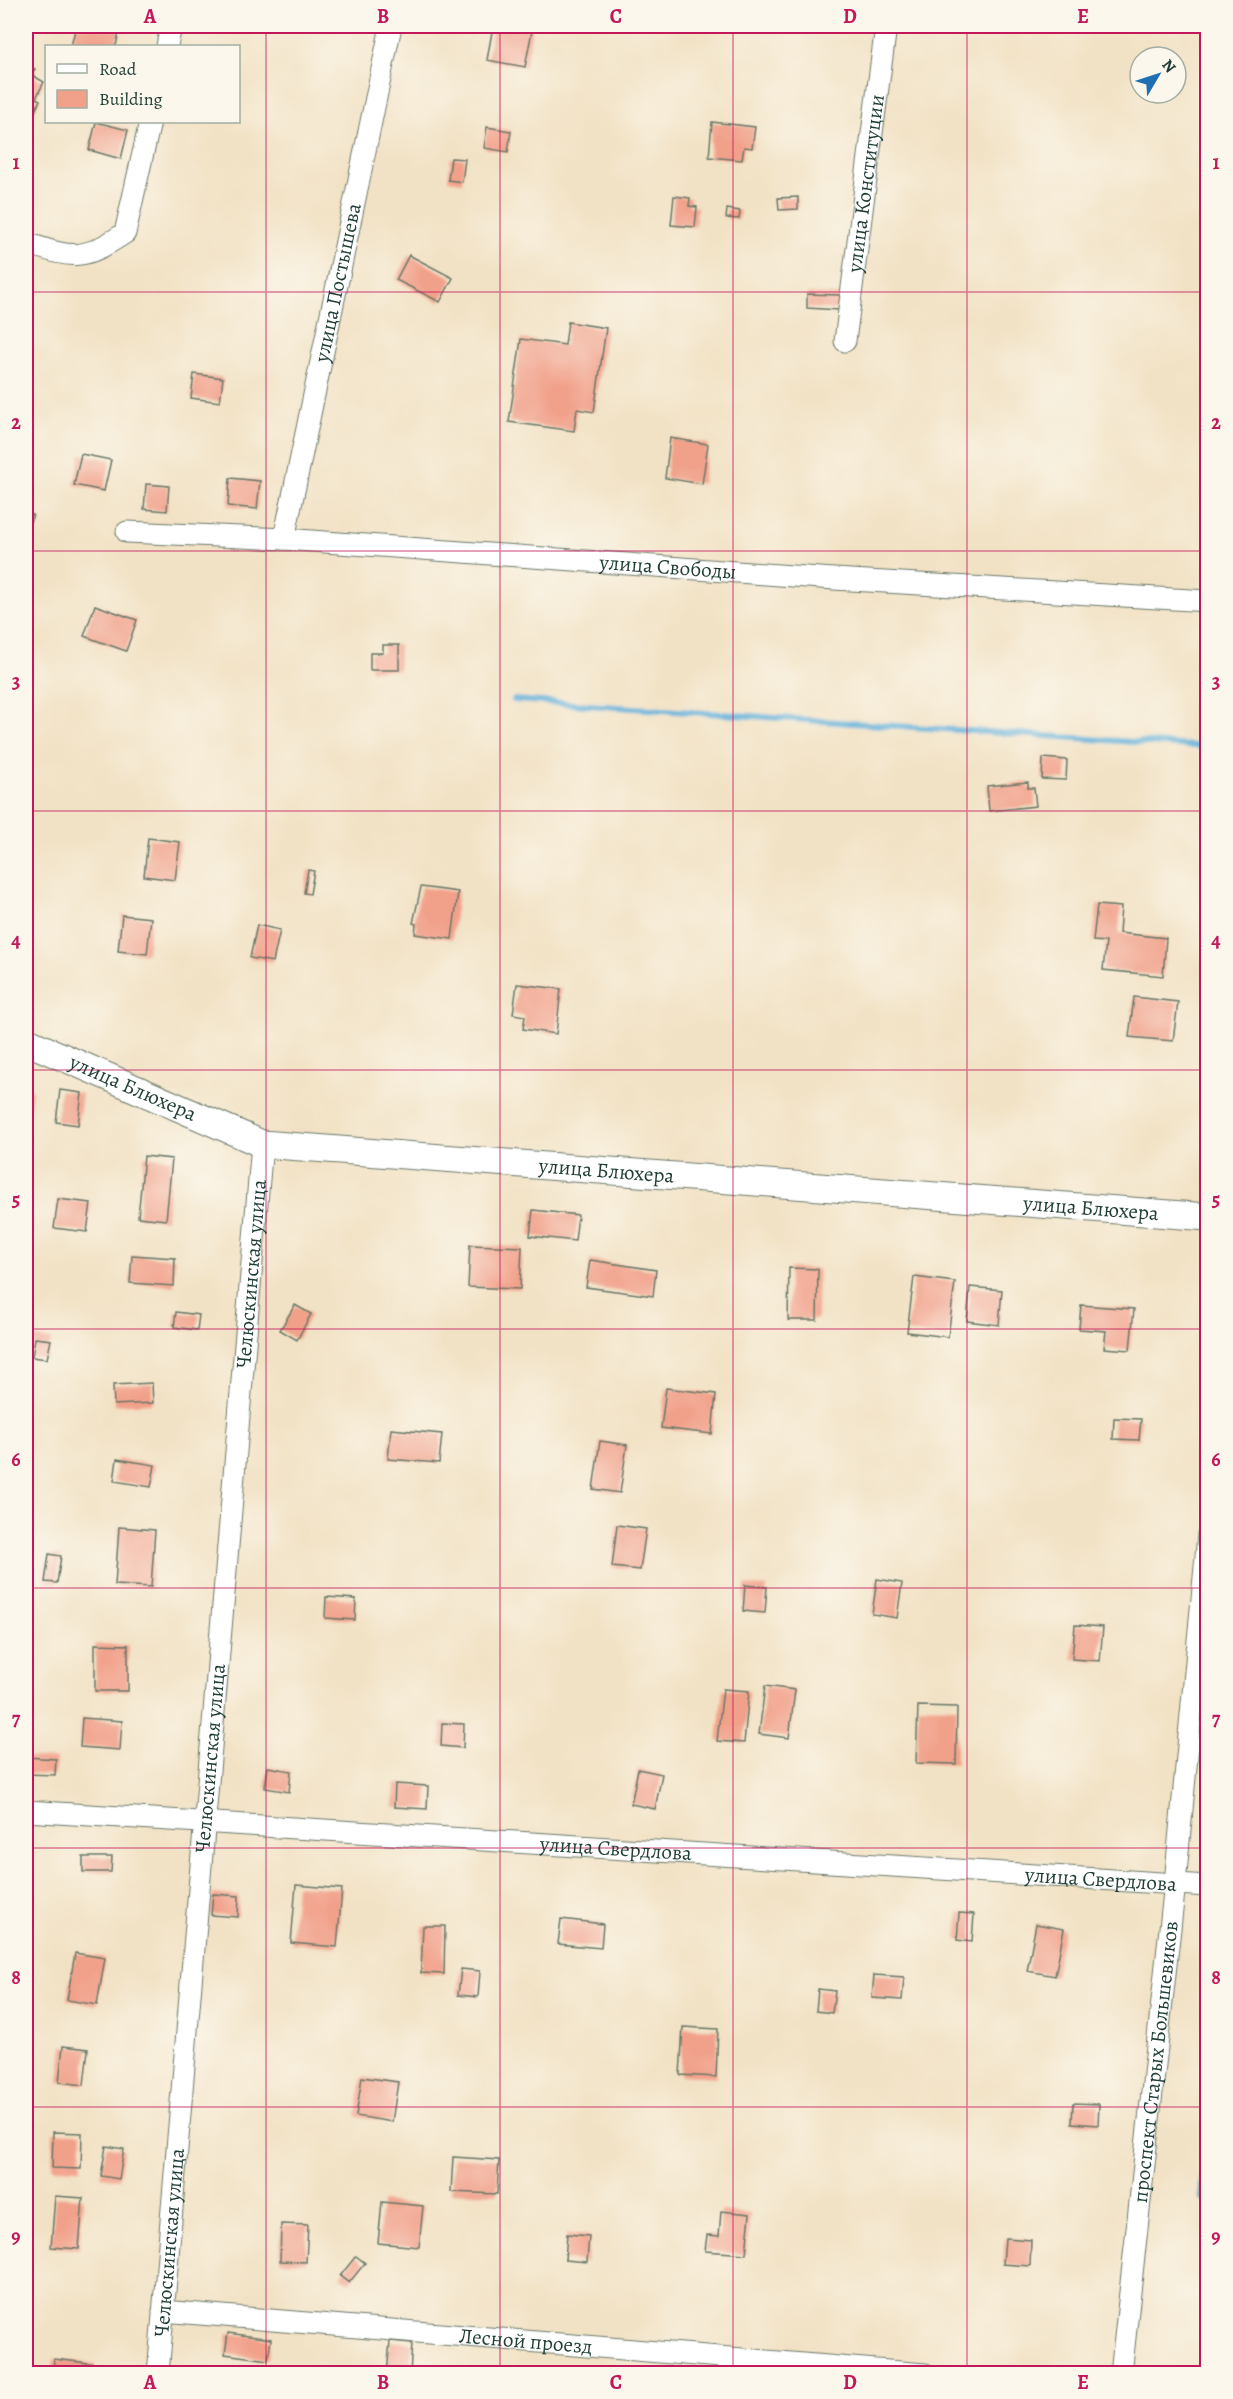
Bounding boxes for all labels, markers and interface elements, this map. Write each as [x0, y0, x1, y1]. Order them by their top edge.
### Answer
text: A [143, 3, 157, 30]
text: B [377, 3, 389, 30]
text: C [610, 3, 622, 30]
text: D [843, 3, 857, 30]
text: E [1077, 3, 1089, 30]
legend [45, 45, 240, 123]
north arrow [1128, 45, 1188, 105]
text: N [1157, 55, 1181, 78]
text: Road [99, 57, 137, 81]
text: Building [99, 87, 163, 111]
street label: улица Конституции [840, 93, 891, 275]
text: 1 [12, 149, 20, 176]
text: 1 [1212, 149, 1220, 176]
street label: улица Постышева [307, 200, 368, 366]
text: 2 [11, 409, 21, 436]
text: 2 [1211, 409, 1221, 436]
street label: улица Свободы [597, 548, 737, 586]
text: 3 [12, 668, 20, 695]
text: 3 [1212, 668, 1220, 695]
text: 4 [11, 927, 21, 954]
text: 4 [1211, 927, 1221, 954]
street label: улица Блюхера [64, 1047, 201, 1128]
street label: улица Блюхера [537, 1151, 676, 1190]
street label: Челюскинская улица [229, 1178, 273, 1369]
text: 5 [12, 1186, 20, 1213]
text: 5 [1212, 1186, 1220, 1213]
street label: улица Блюхера [1021, 1189, 1160, 1227]
text: 6 [11, 1446, 21, 1473]
text: 6 [1211, 1446, 1221, 1473]
street label: Челюскинская улица [188, 1662, 232, 1854]
text: 7 [12, 1705, 21, 1732]
text: 7 [1212, 1705, 1221, 1732]
street label: улица Свердлова [538, 1830, 693, 1867]
street label: улица Свердлова [1023, 1860, 1178, 1898]
street label: проспект Старых Большевиков [1126, 1920, 1185, 2204]
text: 8 [11, 1964, 21, 1991]
text: 8 [1211, 1964, 1221, 1991]
street label: Челюскинская улица [147, 2147, 191, 2338]
text: 9 [11, 2223, 21, 2250]
text: 9 [1211, 2223, 1221, 2250]
street label: Лесной проезд [458, 2322, 594, 2360]
text: A [143, 2369, 157, 2396]
text: B [377, 2369, 389, 2396]
text: C [610, 2369, 622, 2396]
text: D [843, 2369, 857, 2396]
text: E [1077, 2369, 1089, 2396]

